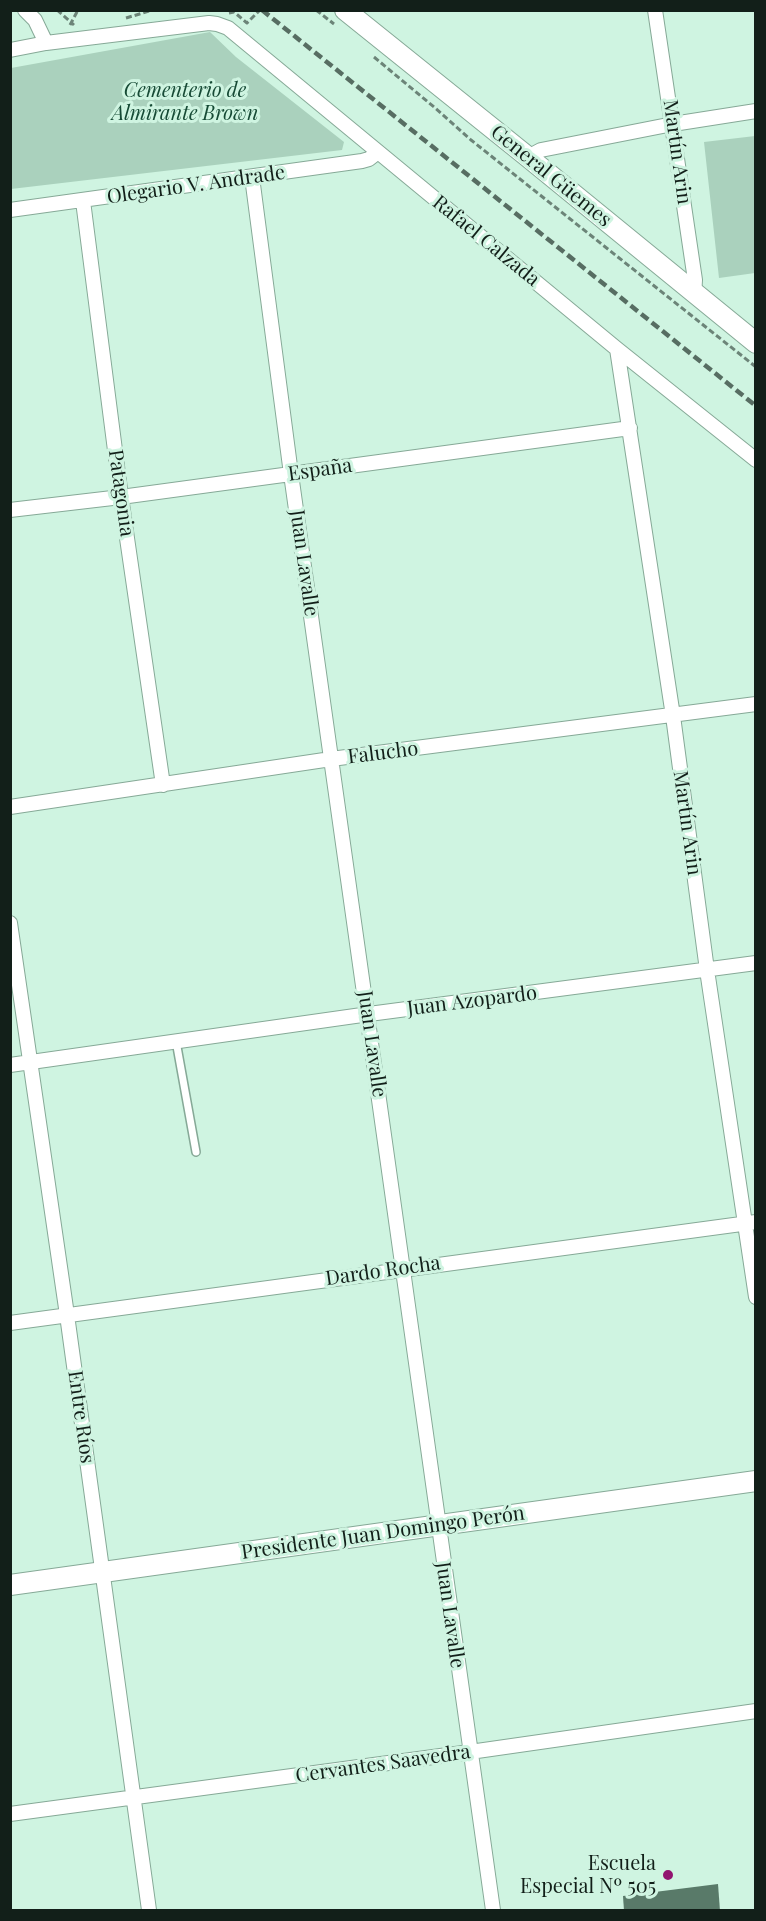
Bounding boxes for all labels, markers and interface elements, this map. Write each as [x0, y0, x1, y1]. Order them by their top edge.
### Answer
park label: Cementerio de Almirante Brown [112, 79, 258, 126]
street label: Martín Arin [658, 98, 696, 206]
street label: General Güemes [486, 120, 616, 232]
street label: Olegario V. Andrade [106, 161, 286, 209]
street label: Rafael Calzada [428, 191, 544, 291]
street label: Patagonia [103, 448, 139, 538]
street label: España [286, 454, 354, 486]
street label: Juan Lavalle [285, 508, 323, 618]
street label: Falucho [346, 737, 420, 769]
street label: Martín Arin [668, 769, 706, 877]
street label: Juan Azopardo [406, 981, 538, 1021]
street label: Juan Lavalle [353, 989, 391, 1099]
street label: Dardo Rocha [324, 1251, 442, 1291]
street label: Entre Ríos [63, 1369, 99, 1465]
street label: Presidente Juan Domingo Perón [240, 1501, 526, 1565]
street label: Juan Lavalle [431, 1560, 469, 1670]
street label: Cervantes Saavedra [294, 1740, 472, 1788]
place label: Escuela Especial Nº 505 [520, 1852, 656, 1899]
marker: Escuela Especial Nº 505 [661, 1868, 675, 1882]

